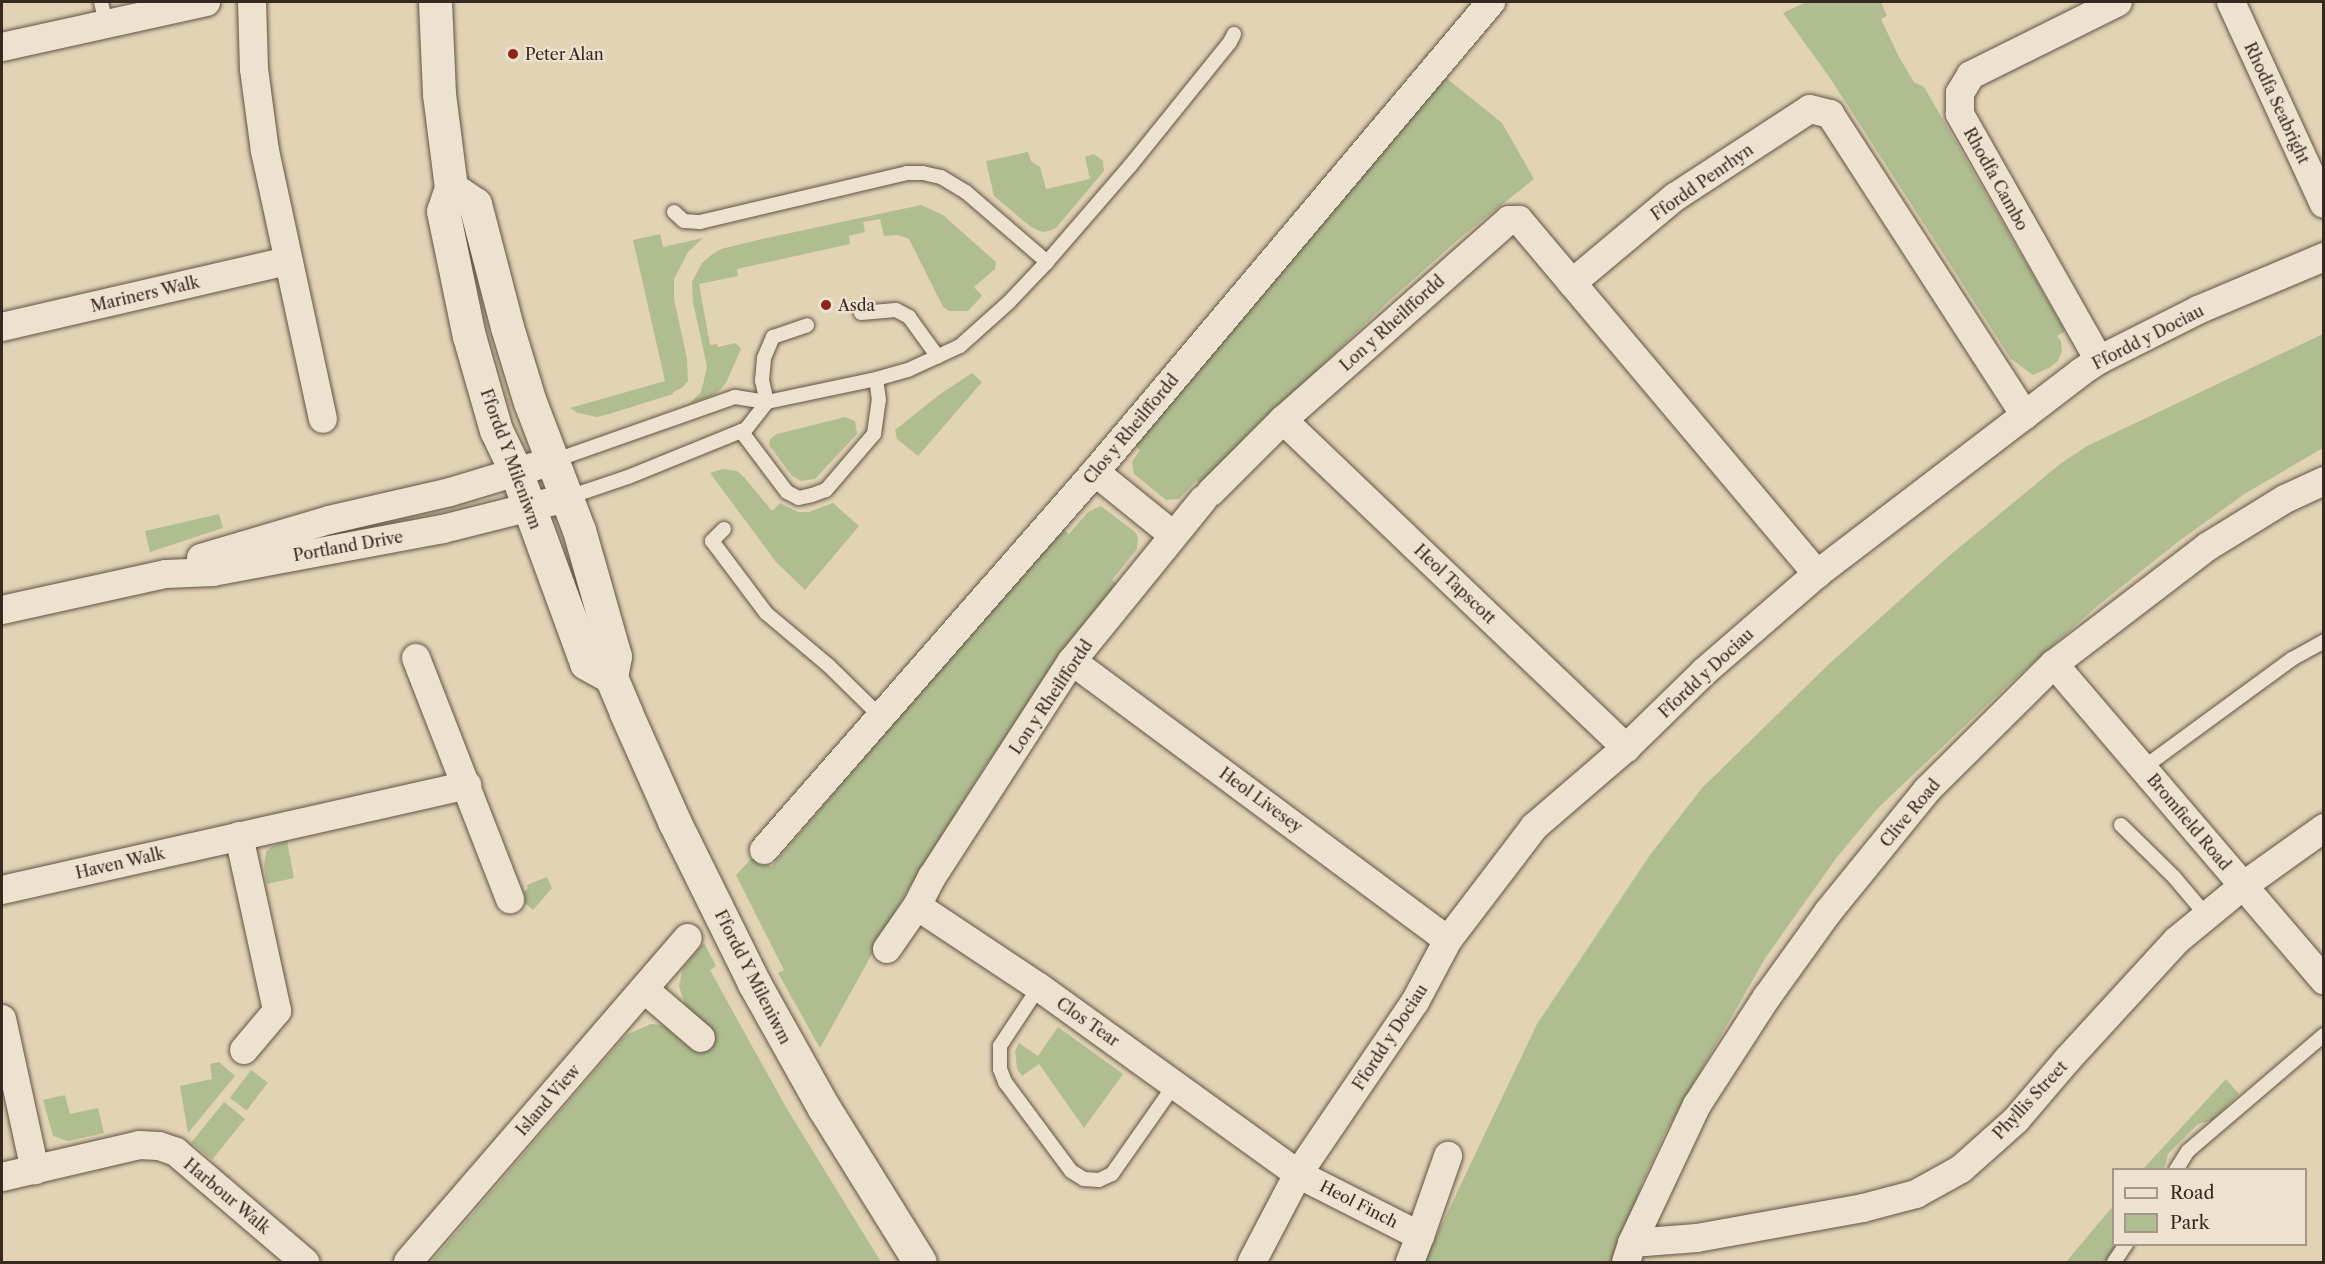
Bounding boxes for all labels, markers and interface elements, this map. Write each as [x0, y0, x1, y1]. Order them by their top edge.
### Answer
street label: Rhodfa Seabright [2240, 39, 2314, 167]
place label: Peter Alan [525, 44, 605, 64]
marker: Peter Alan [506, 47, 520, 61]
street label: Rhodfa Cambo [1960, 124, 2032, 234]
street label: Ffordd Penrhyn [1647, 140, 1757, 224]
street label: Lon y Rheilffordd [1336, 271, 1448, 375]
street label: Mariners Walk [88, 272, 202, 316]
place label: Asda [838, 295, 875, 315]
marker: Asda [819, 298, 833, 312]
street label: Ffordd y Dociau [2089, 300, 2207, 374]
street label: Clos y Rheilffordd [1079, 370, 1183, 488]
street label: Ffordd Y Mileniwm [476, 386, 546, 532]
street label: Portland Drive [292, 527, 404, 565]
street label: Heol Tapscott [1410, 540, 1500, 628]
street label: Ffordd y Dociau [1654, 624, 1758, 722]
street label: Lon y Rheilffordd [1005, 636, 1097, 758]
street label: Heol Livesey [1216, 763, 1306, 837]
street label: Bromfield Road [2143, 770, 2235, 874]
street label: Clive Road [1876, 775, 1944, 851]
street label: Haven Walk [73, 843, 167, 883]
street label: Ffordd Y Mileniwm [711, 906, 795, 1048]
street label: Ffordd y Dociau [1348, 980, 1432, 1094]
street label: Clos Tear [1053, 993, 1123, 1051]
street label: Phyllis Street [1989, 1057, 2071, 1143]
street label: Island View [512, 1060, 584, 1140]
street label: Harbour Walk [180, 1154, 274, 1238]
legend [2112, 1168, 2307, 1246]
street label: Heol Finch [1317, 1176, 1401, 1232]
text: Road [2170, 1182, 2215, 1204]
text: Park [2170, 1212, 2209, 1234]

